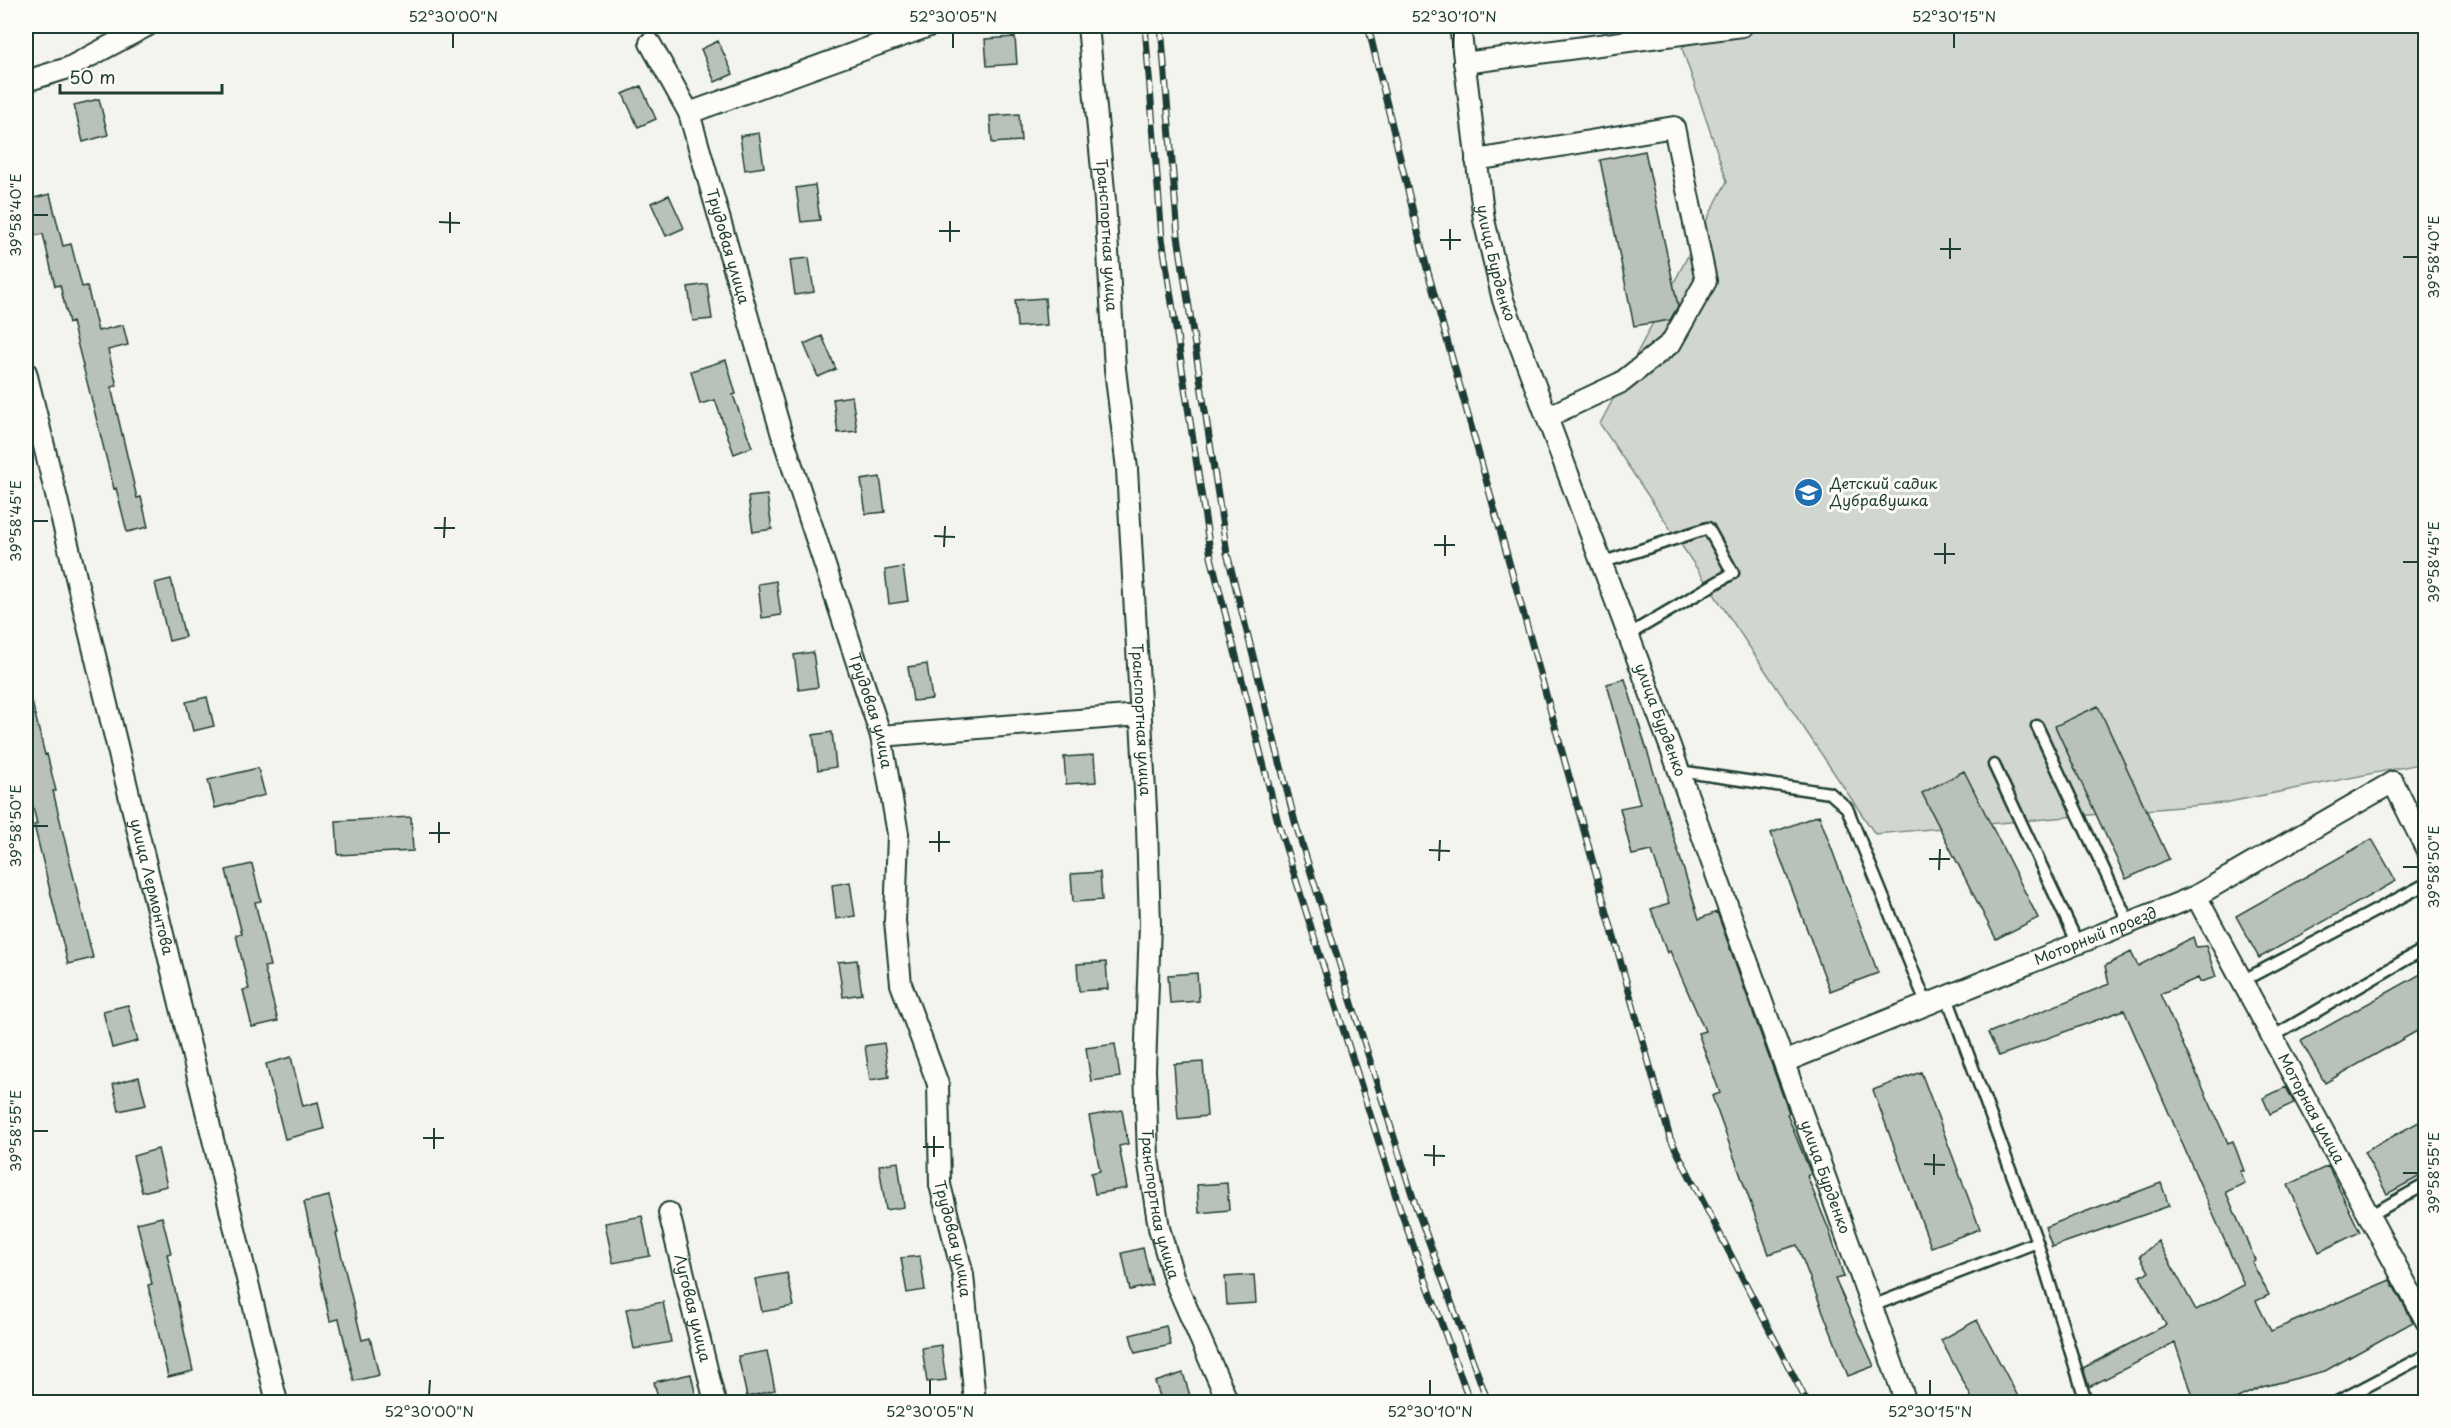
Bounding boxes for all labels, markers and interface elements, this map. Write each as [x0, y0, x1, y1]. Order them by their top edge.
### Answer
text: 52°30'00"N [408, 4, 498, 27]
text: 52°30'05"N [909, 4, 997, 27]
text: 52°30'10"N [1411, 4, 1497, 27]
text: 52°30'15"N [1912, 4, 1996, 27]
scale bar [60, 57, 222, 95]
text: 50 m [69, 63, 116, 90]
street label: Транспортная улица [1091, 158, 1125, 312]
text: 39°58'40"E [3, 173, 26, 257]
street label: Трудовая улица [701, 185, 757, 307]
street label: улица Бурденко [1472, 203, 1523, 324]
text: 39°58'40"E [2421, 215, 2444, 299]
place label: Детский садик Дубравушка [1829, 471, 1938, 511]
school or university icon: Детский садик Дубравушка [1793, 477, 1825, 509]
text: 39°58'45"E [3, 480, 26, 562]
text: 39°58'45"E [2421, 521, 2444, 603]
street label: Транспортная улица [1127, 643, 1158, 797]
street label: Трудовая улица [844, 649, 899, 770]
street label: улица Бурденко [1630, 659, 1693, 779]
text: 39°58'50"E [3, 784, 26, 868]
street label: улица Лермонтова [125, 816, 181, 958]
text: 39°58'50"E [2421, 825, 2444, 909]
street label: Моторный проезд [2030, 900, 2160, 970]
street label: Моторная улица [2273, 1049, 2352, 1168]
text: 39°58'55"E [3, 1090, 26, 1172]
street label: улица Бурденко [1795, 1116, 1858, 1237]
street label: Транспортная улица [1137, 1129, 1187, 1282]
text: 39°58'55"E [2421, 1132, 2444, 1214]
street label: Трудовая улица [929, 1178, 978, 1299]
street label: Луговая улица [669, 1252, 718, 1365]
text: 52°30'00"N [384, 1399, 474, 1422]
text: 52°30'05"N [886, 1399, 974, 1422]
text: 52°30'10"N [1387, 1399, 1473, 1422]
text: 52°30'15"N [1888, 1399, 1972, 1422]

